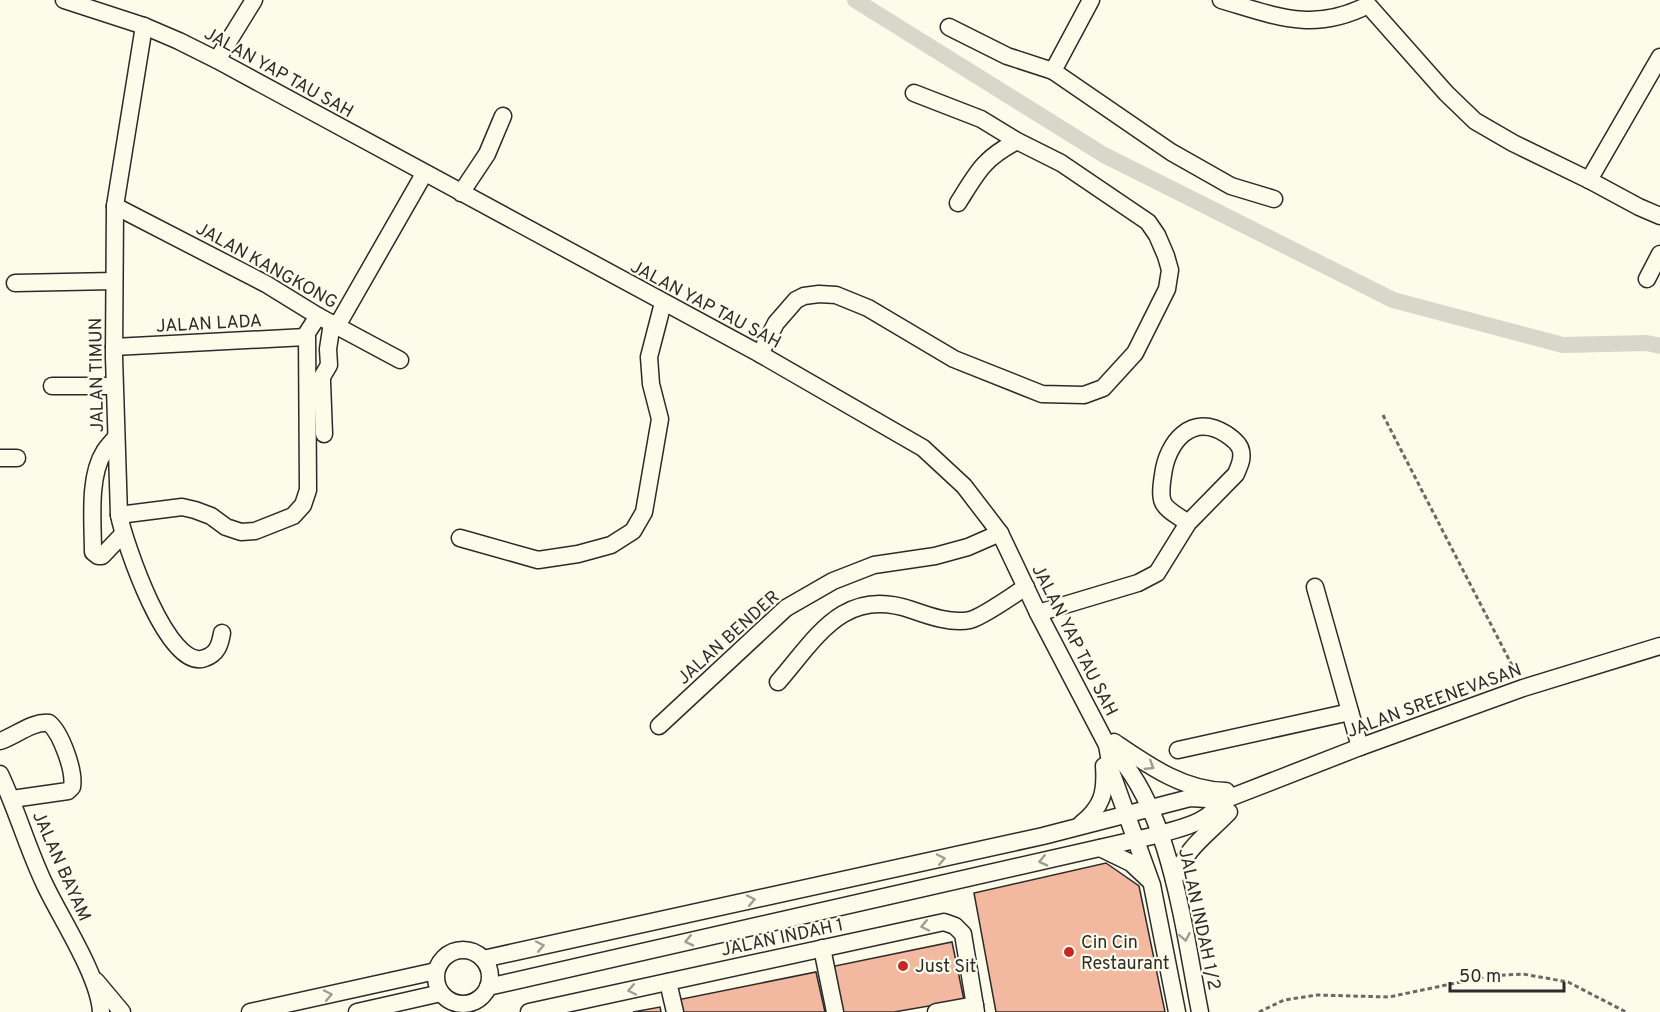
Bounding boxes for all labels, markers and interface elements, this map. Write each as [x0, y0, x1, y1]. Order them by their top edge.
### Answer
street label: JALAN YAP TAU SAH [199, 23, 357, 124]
street label: JALAN KANGKONG [191, 218, 341, 315]
street label: JALAN YAP TAU SAH [626, 256, 785, 355]
street label: JALAN LADA [155, 310, 263, 339]
street label: JALAN TIMUN [85, 317, 110, 432]
street label: JALAN YAP TAU SAH [1025, 561, 1122, 720]
street label: JALAN BENDER [673, 586, 785, 690]
street label: JALAN SREENEVASAN [1344, 659, 1525, 744]
one-way arrow [1143, 759, 1154, 770]
street label: JALAN BAYAM [26, 808, 95, 925]
street label: JALAN INDAH 1/2 [1172, 846, 1225, 992]
one-way arrow [936, 853, 946, 866]
one-way arrow [1038, 854, 1048, 867]
one-way arrow [745, 895, 755, 908]
street label: JALAN INDAH 1 [719, 914, 846, 963]
one-way arrow [920, 919, 930, 932]
place label: Cin Cin Restaurant [1081, 932, 1170, 976]
one-way arrow [1178, 932, 1191, 942]
one-way arrow [684, 934, 694, 947]
one-way arrow [534, 941, 544, 954]
marker: Cin Cin Restaurant [1062, 945, 1076, 959]
scale bar [1450, 955, 1564, 993]
place label: Just Sit [915, 956, 976, 979]
marker: Just Sit [896, 959, 910, 973]
text: 50 m [1459, 966, 1501, 989]
one-way arrow [627, 982, 637, 995]
one-way arrow [323, 989, 333, 1002]

